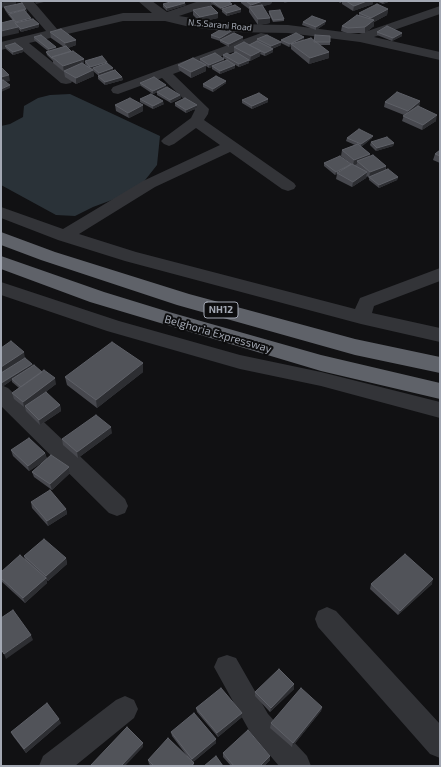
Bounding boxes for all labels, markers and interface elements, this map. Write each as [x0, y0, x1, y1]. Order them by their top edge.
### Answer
street label: N.S.Sarani Road [188, 17, 252, 33]
road number: NH12 [204, 302, 238, 318]
street label: Belghoria Expressway [163, 312, 273, 356]

